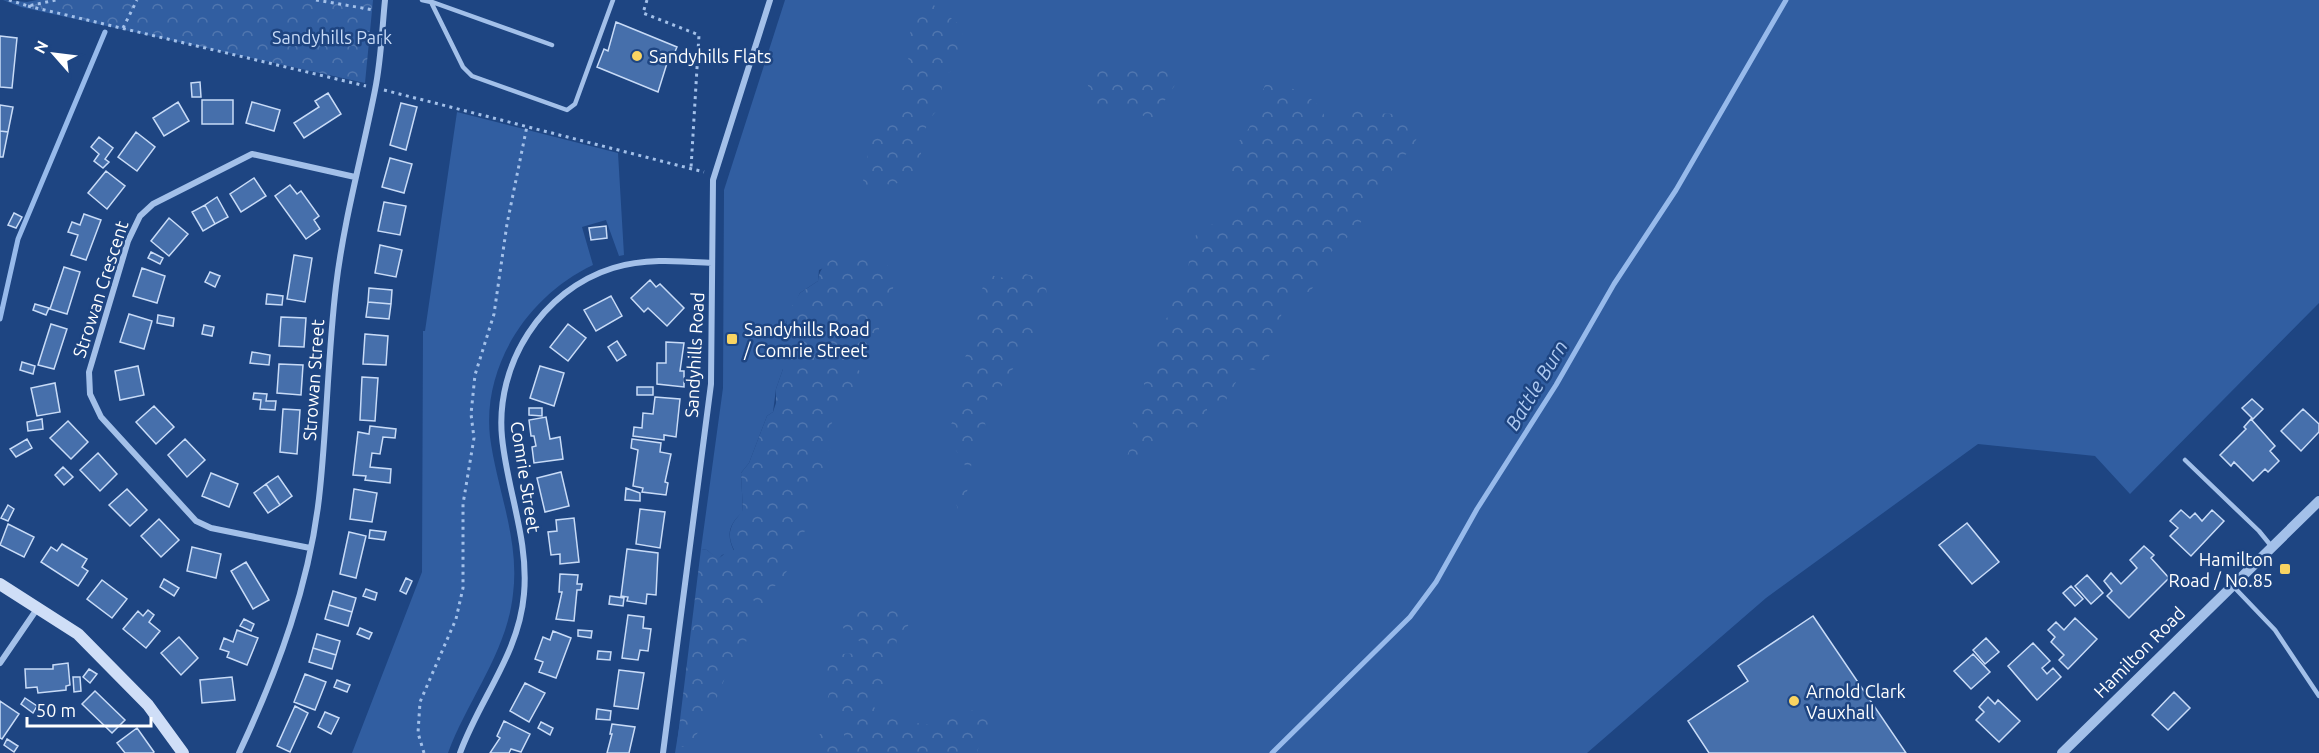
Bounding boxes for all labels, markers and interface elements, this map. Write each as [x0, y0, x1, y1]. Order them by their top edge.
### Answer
north arrow [24, 24, 84, 84]
park label: Sandyhills Park [272, 27, 392, 47]
text: N [30, 37, 52, 56]
place label: Sandyhills Flats [649, 46, 772, 66]
marker: Sandyhills Flats [630, 49, 644, 63]
street label: Strowan Crescent [68, 218, 132, 360]
street label: Sandyhills Road [681, 292, 707, 418]
street label: Strowan Street [299, 319, 327, 441]
place label: Sandyhills Road / Comrie Street [743, 319, 870, 360]
marker: Sandyhills Road / Comrie Street [725, 332, 739, 346]
water label: Battle Burn [1500, 336, 1572, 434]
street label: Comrie Street [507, 420, 545, 534]
place label: Hamilton Road / No.85 [2169, 549, 2273, 590]
marker: Hamilton Road / No.85 [2278, 562, 2292, 576]
street label: Hamilton Road [2090, 603, 2188, 701]
place label: Arnold Clark Vauxhall [1806, 681, 1906, 722]
scale bar [27, 690, 152, 728]
marker: Arnold Clark Vauxhall [1787, 694, 1801, 708]
text: 50 m [36, 700, 76, 720]

